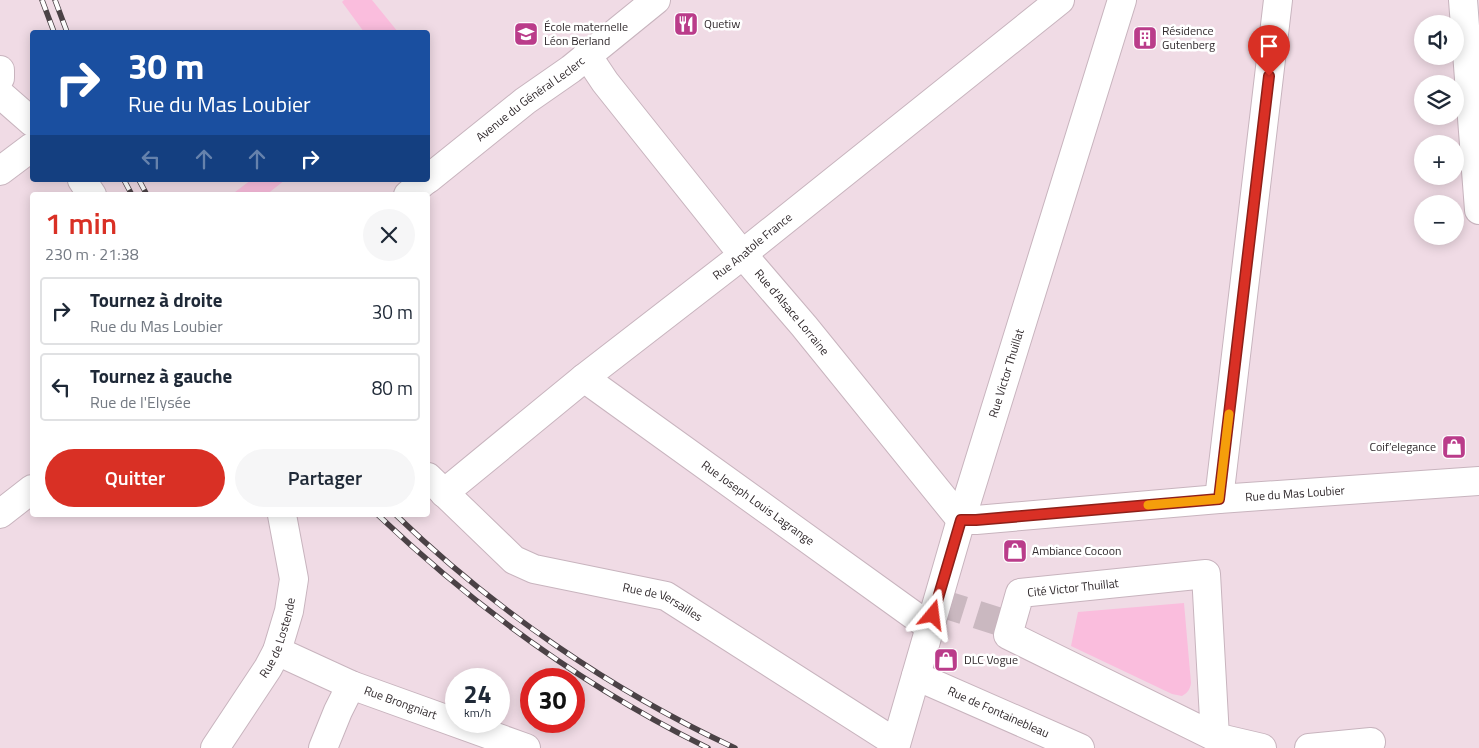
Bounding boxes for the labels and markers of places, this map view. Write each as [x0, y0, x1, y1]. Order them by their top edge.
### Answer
restaurant icon: Quetiw [673, 11, 699, 37]
place label: Quetiw [704, 14, 740, 33]
place label: École maternelle Léon Berland [544, 17, 628, 50]
school or university icon: École maternelle Léon Berland [513, 21, 539, 47]
place label: Résidence Gutenberg [1162, 21, 1215, 54]
building icon: Résidence Gutenberg [1132, 25, 1158, 51]
pin [1248, 25, 1290, 76]
shop icon: Coif’elegance [1441, 434, 1467, 460]
place label: Coif’elegance [1370, 437, 1436, 456]
shop icon: Ambiance Cocoon [1002, 538, 1028, 564]
place label: Ambiance Cocoon [1032, 541, 1121, 560]
shop icon: DLC Vogue [933, 647, 959, 673]
place label: DLC Vogue [964, 650, 1018, 669]

